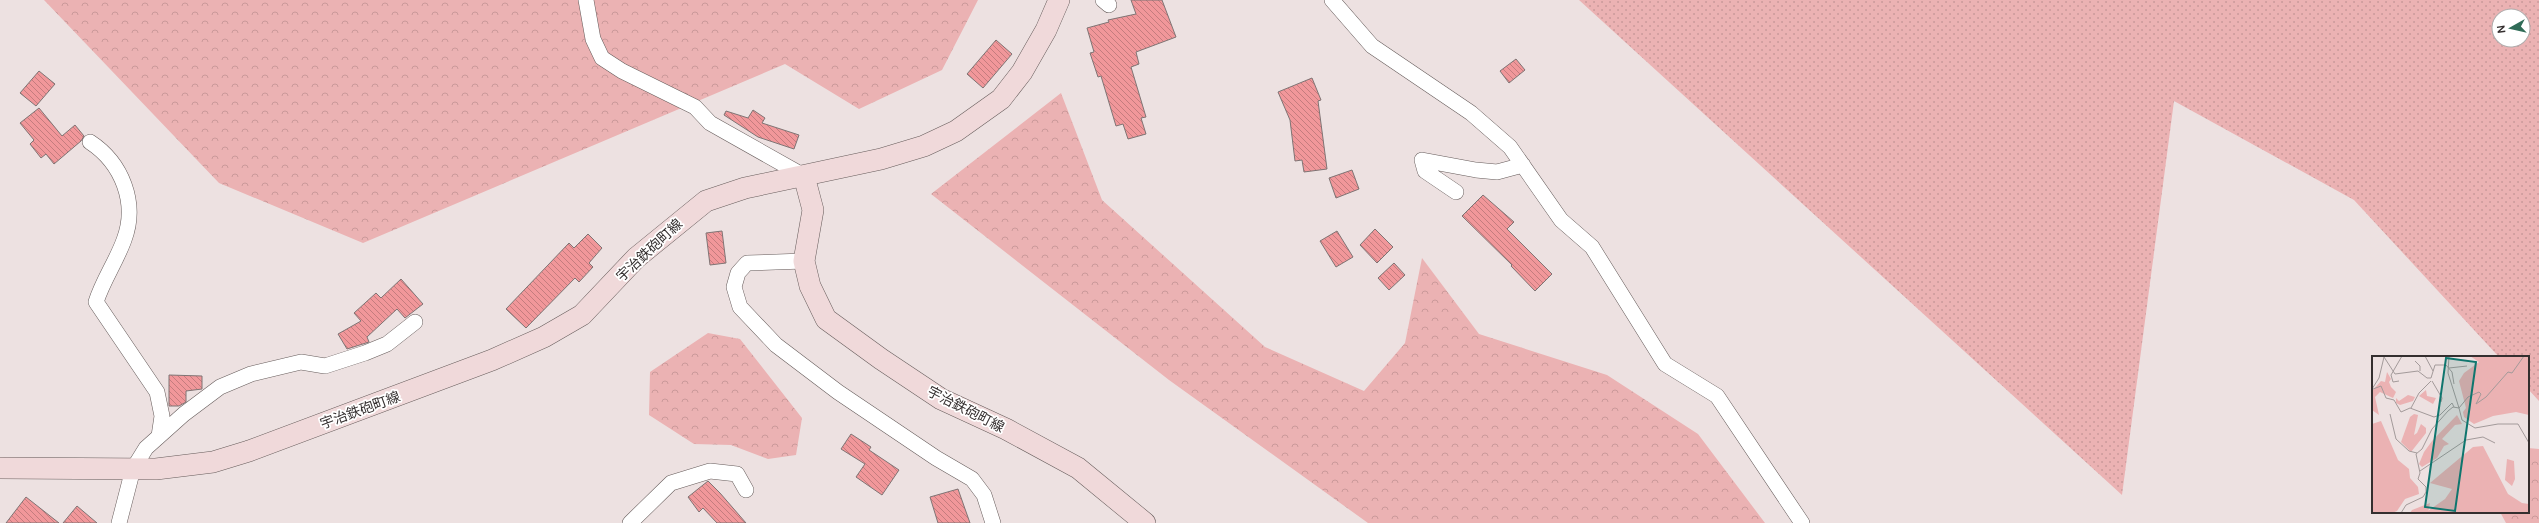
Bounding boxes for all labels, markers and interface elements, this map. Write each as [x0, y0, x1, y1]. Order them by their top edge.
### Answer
north arrow [2491, 8, 2531, 48]
text: N [2494, 24, 2509, 34]
street label: 宇治鉄砲町線 [612, 215, 686, 285]
inset map [2372, 356, 2529, 513]
street label: 宇治鉄砲町線 [924, 382, 1008, 436]
street label: 宇治鉄砲町線 [317, 387, 403, 433]

